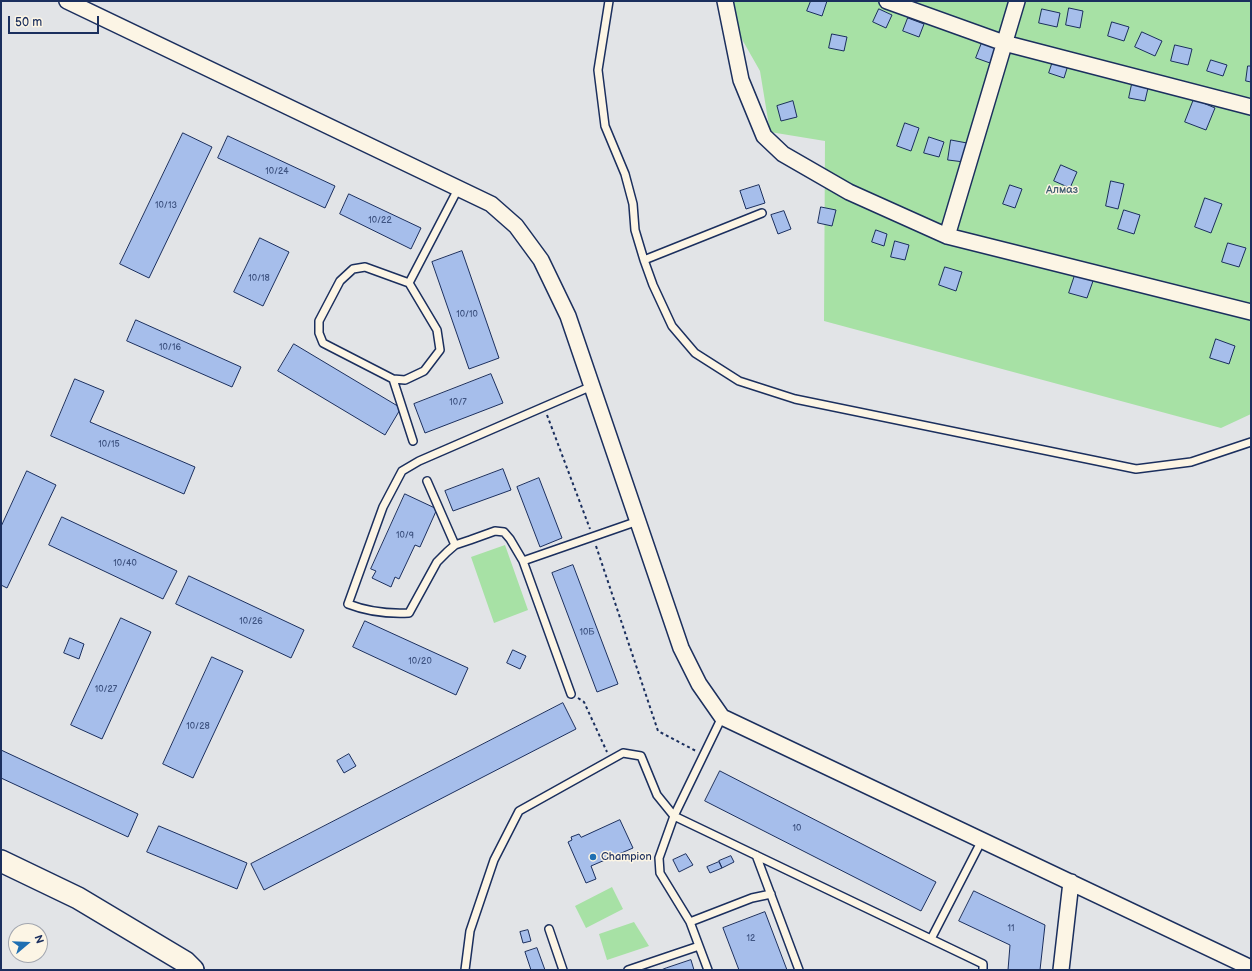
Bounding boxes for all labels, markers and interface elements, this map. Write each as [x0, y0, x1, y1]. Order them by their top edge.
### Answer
scale bar [10, 8, 101, 34]
text: 50 m [15, 15, 42, 30]
house number: 10/24 [265, 167, 289, 177]
park label: Алмаз [1046, 183, 1078, 197]
house number: 10/13 [155, 201, 177, 211]
house number: 10/22 [368, 216, 392, 226]
house number: 10/18 [248, 274, 270, 284]
house number: 10/10 [456, 310, 478, 320]
house number: 10/16 [159, 343, 181, 353]
house number: 10/7 [449, 398, 467, 408]
house number: 10/15 [98, 440, 120, 450]
house number: 10/9 [396, 531, 414, 541]
house number: 10/40 [113, 559, 137, 569]
house number: 10/26 [239, 617, 263, 627]
house number: 10Б [579, 628, 595, 638]
house number: 10/20 [408, 657, 432, 667]
house number: 10/27 [95, 685, 117, 695]
house number: 10/28 [186, 722, 210, 732]
house number: 10 [793, 824, 801, 834]
place label: Champion [601, 850, 652, 864]
marker: Champion [588, 852, 598, 862]
north arrow [8, 923, 48, 963]
house number: 11 [1008, 924, 1014, 934]
text: N [31, 933, 46, 945]
house number: 12 [747, 934, 755, 944]

